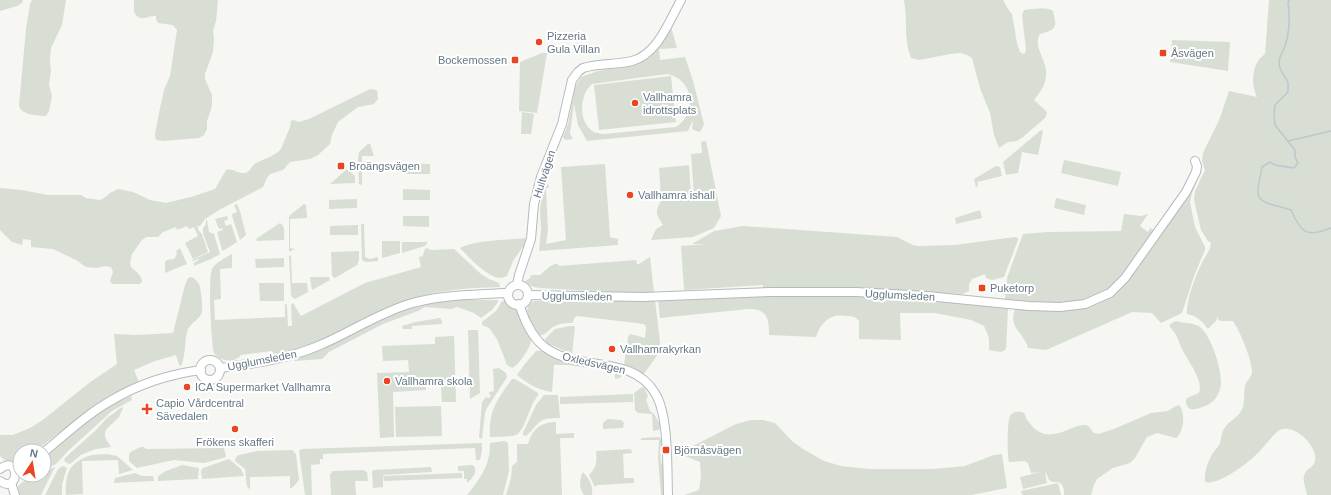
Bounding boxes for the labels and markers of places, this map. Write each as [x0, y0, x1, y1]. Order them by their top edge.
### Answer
place label: Pizzeria Gula Villan [547, 30, 600, 55]
marker: Pizzeria Gula Villan [534, 37, 544, 47]
place label: Åsvägen [1171, 47, 1214, 59]
marker: Åsvägen [1158, 48, 1168, 58]
place label: Bockemossen [438, 54, 507, 66]
marker: Bockemossen [510, 55, 520, 65]
place label: Vallhamra idrottsplats [643, 91, 697, 116]
marker: Vallhamra idrottsplats [630, 98, 640, 108]
place label: Broängsvägen [349, 160, 420, 172]
marker: Broängsvägen [336, 161, 346, 171]
place label: Vallhamra ishall [638, 189, 715, 201]
marker: Vallhamra ishall [625, 190, 635, 200]
place label: Puketorp [990, 282, 1034, 294]
marker: Puketorp [977, 283, 987, 293]
place label: Vallhamrakyrkan [620, 343, 701, 355]
marker: Vallhamrakyrkan [607, 344, 617, 354]
place label: Vallhamra skola [395, 375, 473, 387]
marker: Vallhamra skola [382, 376, 392, 386]
place label: ICA Supermarket Vallhamra [195, 381, 331, 393]
marker: ICA Supermarket Vallhamra [182, 382, 192, 392]
place label: Capio Vårdcentral Sävedalen [156, 397, 244, 422]
marker: Capio Vårdcentral Sävedalen [141, 403, 153, 415]
marker: Frökens skafferi [230, 424, 240, 434]
place label: Frökens skafferi [196, 436, 274, 448]
place label: Björnåsvägen [674, 444, 741, 456]
marker: Björnåsvägen [661, 445, 671, 455]

